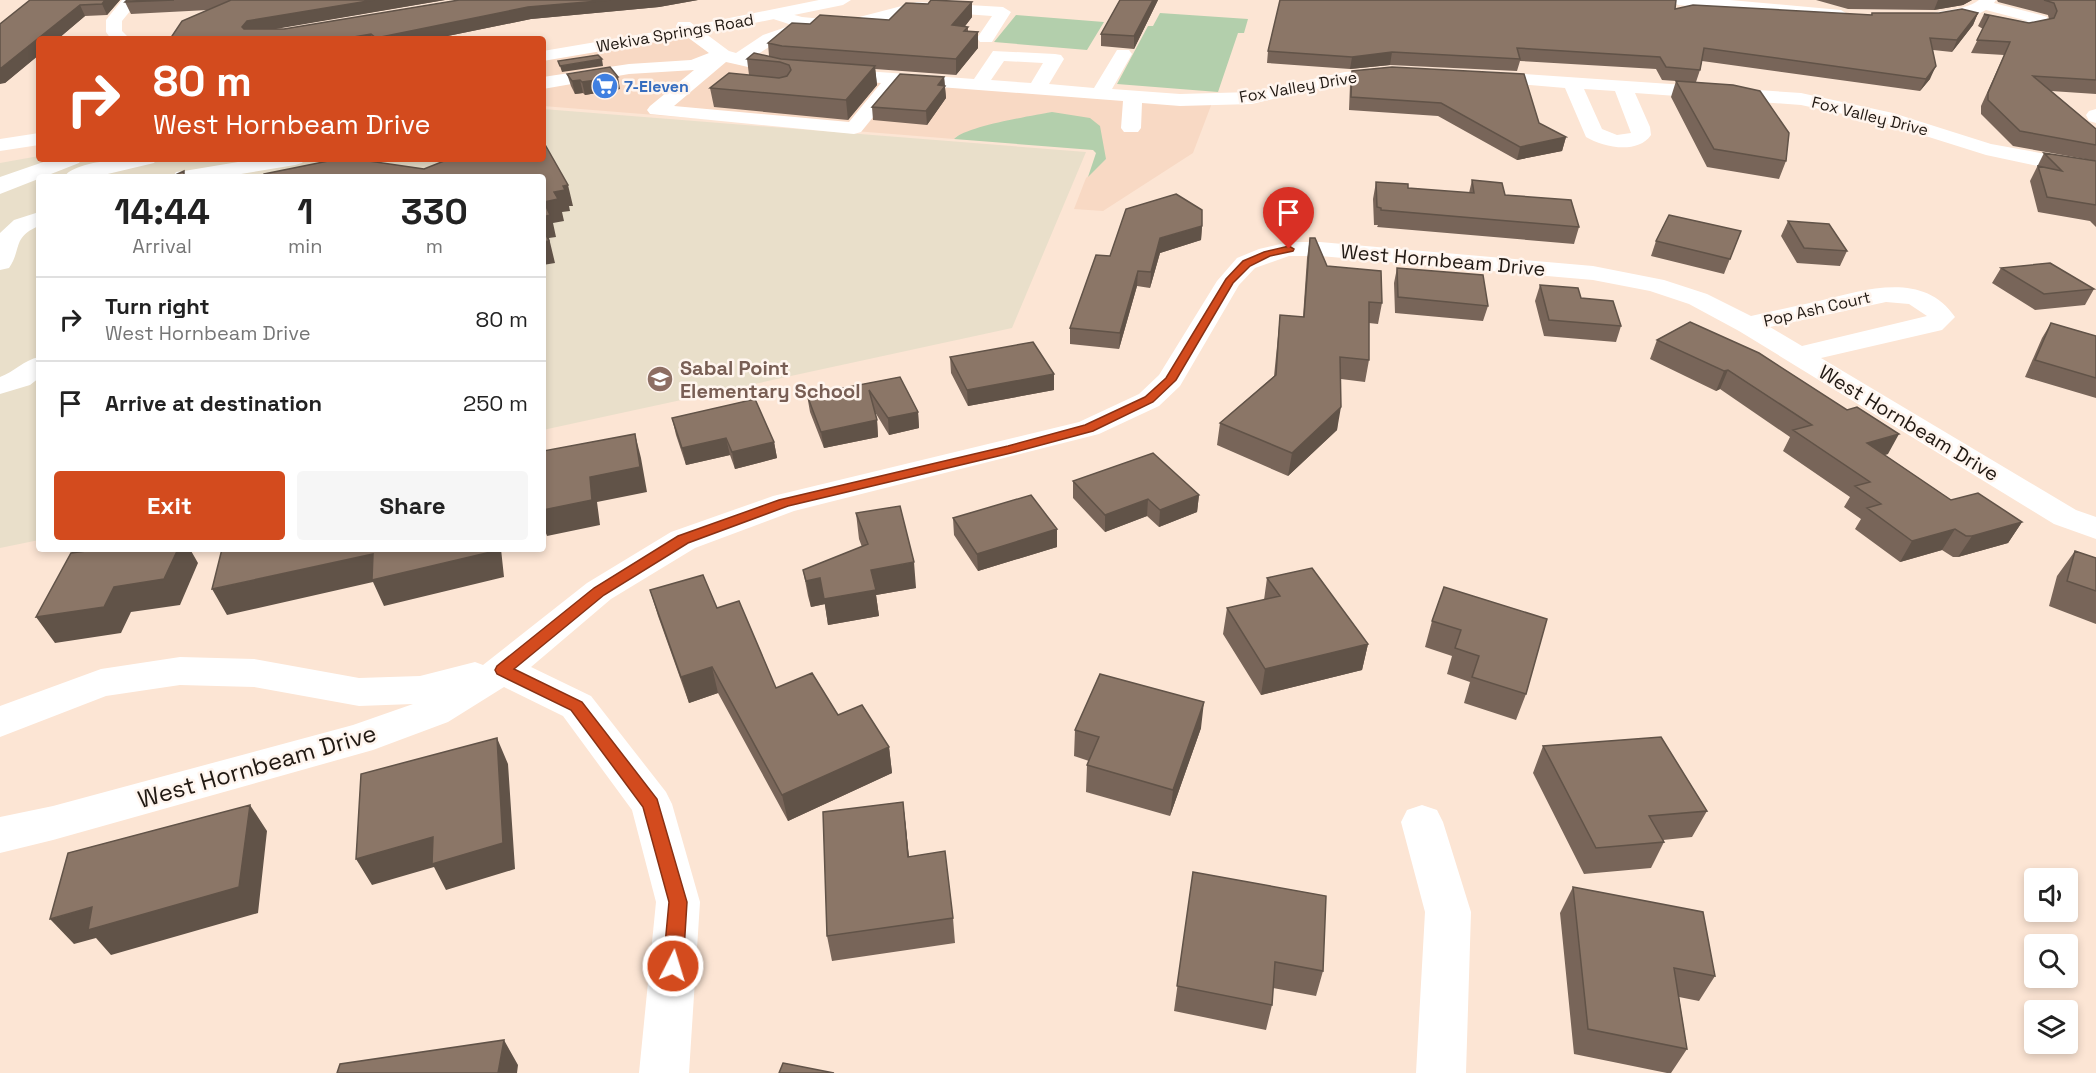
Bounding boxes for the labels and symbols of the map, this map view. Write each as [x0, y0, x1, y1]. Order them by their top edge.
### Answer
street label: Wekiva Springs Road [595, 9, 755, 57]
street label: Fox Valley Drive [1237, 66, 1359, 108]
supermarket icon: 7-Eleven [590, 71, 620, 101]
place label: 7-Eleven [624, 76, 689, 97]
street label: Fox Valley Drive [1810, 91, 1930, 141]
pin [1263, 187, 1314, 249]
street label: West Hornbeam Drive [1340, 238, 1546, 282]
street label: Pop Ash Court [1761, 286, 1873, 332]
place label: Sabal Point Elementary School [680, 355, 861, 404]
street label: West Hornbeam Drive [1814, 359, 2004, 487]
school or university icon: Sabal Point Elementary School [645, 364, 675, 394]
street label: West Hornbeam Drive [134, 717, 380, 815]
position arrow [641, 934, 705, 998]

